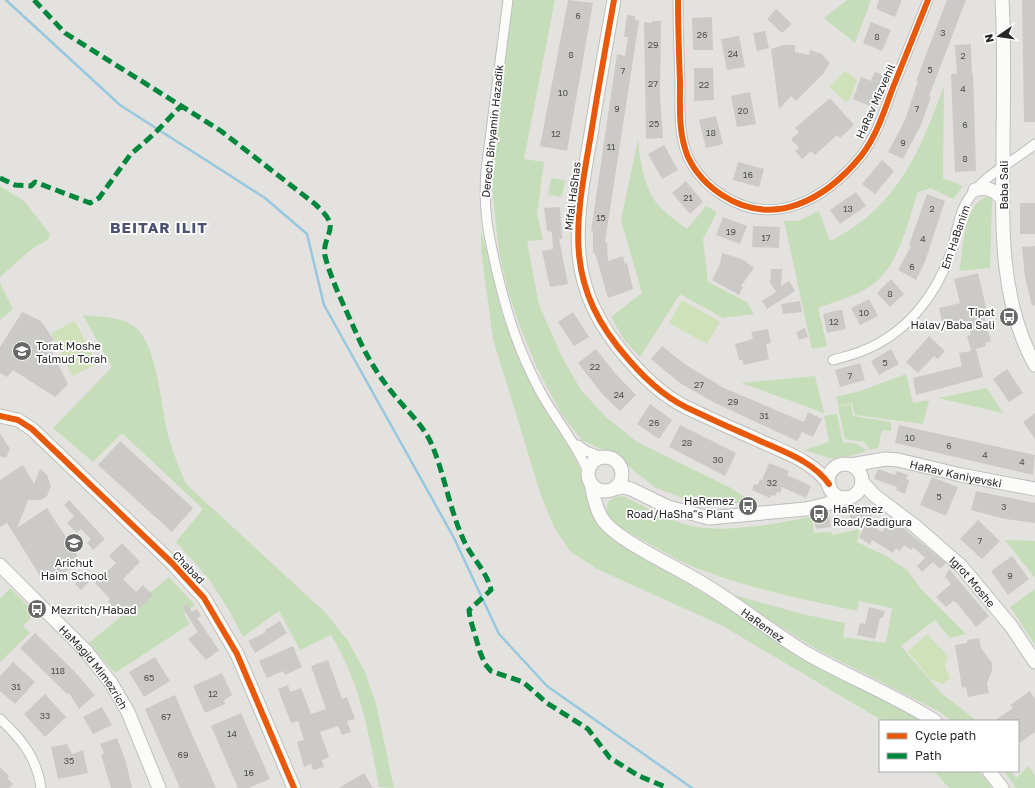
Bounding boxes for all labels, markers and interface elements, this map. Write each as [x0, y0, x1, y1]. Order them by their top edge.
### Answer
house number: 6 [575, 10, 581, 21]
north arrow [979, 16, 1019, 56]
house number: 3 [940, 27, 946, 38]
house number: 26 [697, 29, 707, 40]
house number: 8 [874, 31, 880, 42]
text: N [981, 33, 996, 44]
house number: 29 [648, 39, 658, 50]
house number: 24 [728, 48, 739, 59]
house number: 8 [568, 49, 574, 60]
house number: 2 [960, 50, 966, 61]
street label: HaRav Mizvehil [853, 61, 898, 140]
street label: Derech Binyamin Hazadik [479, 64, 505, 198]
house number: 5 [927, 64, 933, 75]
house number: 7 [621, 65, 626, 76]
house number: 27 [648, 78, 658, 89]
house number: 22 [699, 79, 709, 90]
house number: 4 [960, 83, 966, 94]
house number: 10 [558, 87, 568, 98]
house number: 9 [614, 103, 620, 114]
house number: 7 [915, 103, 920, 114]
house number: 20 [738, 105, 749, 116]
house number: 25 [649, 118, 659, 129]
house number: 6 [962, 119, 968, 130]
house number: 18 [706, 127, 716, 138]
house number: 12 [551, 128, 561, 139]
house number: 9 [900, 137, 906, 148]
house number: 11 [607, 141, 616, 152]
house number: 8 [962, 153, 968, 164]
street label: Baba Sali [997, 160, 1010, 210]
street label: Mifal HaShas [561, 161, 583, 231]
house number: 16 [743, 169, 753, 180]
house number: 21 [683, 192, 693, 203]
house number: 13 [843, 203, 853, 214]
house number: 2 [929, 203, 935, 214]
street label: Em HaBanim [938, 203, 972, 271]
house number: 15 [596, 212, 606, 223]
district label: BEITAR ILIT [110, 218, 208, 236]
house number: 19 [726, 226, 736, 237]
house number: 17 [761, 232, 771, 243]
house number: 4 [920, 233, 926, 244]
house number: 6 [909, 261, 915, 272]
house number: 8 [887, 288, 893, 299]
place label: Tipat Halav/Baba Sali [910, 305, 995, 331]
bus stop icon: Tipat Halav/Baba Sali [998, 306, 1020, 328]
house number: 10 [859, 307, 869, 318]
house number: 12 [829, 316, 839, 327]
place label: Torat Moshe Talmud Torah [36, 339, 107, 365]
school or university icon: Torat Moshe Talmud Torah [11, 340, 33, 362]
house number: 5 [882, 357, 888, 368]
house number: 22 [590, 361, 600, 372]
house number: 7 [848, 370, 853, 381]
house number: 27 [694, 379, 704, 390]
house number: 24 [614, 389, 625, 400]
house number: 29 [728, 396, 738, 407]
house number: 31 [759, 410, 769, 421]
house number: 26 [649, 417, 659, 428]
house number: 10 [905, 432, 915, 443]
house number: 28 [682, 437, 692, 448]
house number: 6 [946, 440, 952, 451]
house number: 4 [982, 449, 988, 460]
house number: 30 [713, 454, 724, 465]
house number: 4 [1019, 456, 1025, 467]
street label: HaRav Kaniyevski [909, 457, 1003, 489]
house number: 32 [767, 477, 777, 488]
house number: 5 [936, 491, 942, 502]
place label: HaRemez Road/HaSha"s Plant [626, 494, 734, 520]
bus stop icon: HaRemez Road/HaSha"s Plant [737, 495, 759, 517]
house number: 3 [1001, 501, 1007, 512]
place label: HaRemez Road/Sadigura [833, 502, 912, 528]
bus stop icon: HaRemez Road/Sadigura [808, 503, 830, 525]
school or university icon: Arichut Haim School [63, 532, 85, 554]
house number: 7 [978, 535, 983, 546]
street label: Chabad [170, 548, 208, 586]
street label: Igrot Moshe [947, 553, 998, 609]
place label: Arichut Haim School [41, 556, 108, 582]
house number: 9 [1007, 570, 1013, 581]
bus stop icon: Mezritch/Habad [26, 598, 48, 620]
place label: Mezritch/Habad [51, 603, 136, 616]
street label: HaRemez [739, 605, 788, 644]
street label: HaMagid Mimezrich [57, 622, 131, 711]
house number: 118 [51, 665, 65, 676]
house number: 65 [144, 672, 154, 683]
house number: 31 [11, 681, 21, 692]
house number: 12 [208, 688, 218, 699]
house number: 33 [40, 710, 50, 721]
house number: 67 [161, 711, 171, 722]
legend [879, 720, 1019, 772]
house number: 14 [227, 728, 237, 739]
text: Cycle path [915, 728, 976, 743]
text: Path [915, 748, 942, 763]
house number: 69 [178, 749, 188, 760]
house number: 35 [64, 755, 74, 766]
house number: 16 [244, 767, 254, 778]

